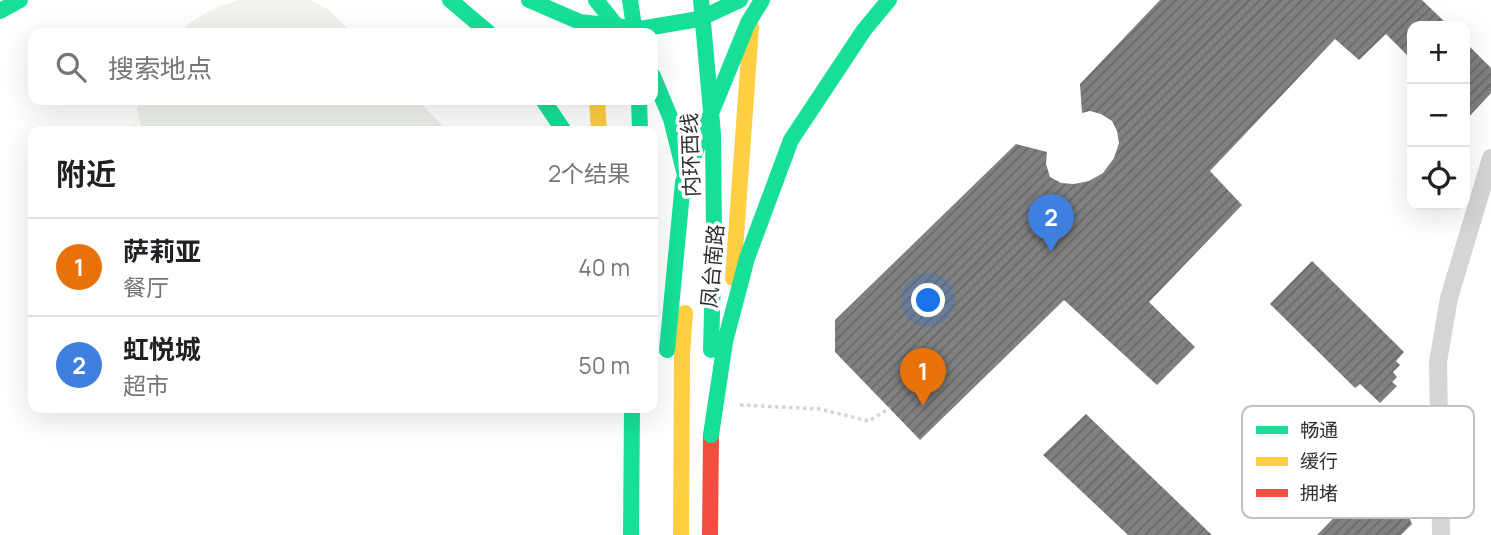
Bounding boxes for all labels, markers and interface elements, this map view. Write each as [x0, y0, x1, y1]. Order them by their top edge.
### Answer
map controls [1407, 21, 1470, 210]
button: + [1407, 21, 1470, 84]
search box [28, 28, 658, 105]
icon: search [52, 48, 90, 86]
text: 搜索地点 [108, 50, 212, 86]
button: − [1407, 84, 1470, 147]
street label: 内环西线 [675, 113, 705, 197]
button: locate [1407, 147, 1470, 210]
text: 附近 [56, 153, 116, 194]
text: 2个结果 [548, 157, 630, 189]
pin: 2 [1028, 194, 1074, 252]
street label: 凤台南路 [694, 223, 730, 309]
text: 萨莉亚 [123, 233, 201, 269]
text: 1 [74, 251, 84, 283]
text: 40 m [578, 251, 630, 283]
text: 餐厅 [123, 271, 169, 303]
your location [911, 283, 945, 317]
text: 虹悦城 [123, 331, 201, 367]
pin: 1 [900, 348, 946, 406]
text: 2 [72, 349, 86, 381]
text: 50 m [579, 349, 630, 381]
text: 超市 [123, 369, 169, 401]
legend [1242, 406, 1474, 518]
text: 畅通 [1300, 417, 1338, 443]
text: 缓行 [1300, 448, 1338, 474]
text: 拥堵 [1300, 480, 1338, 506]

